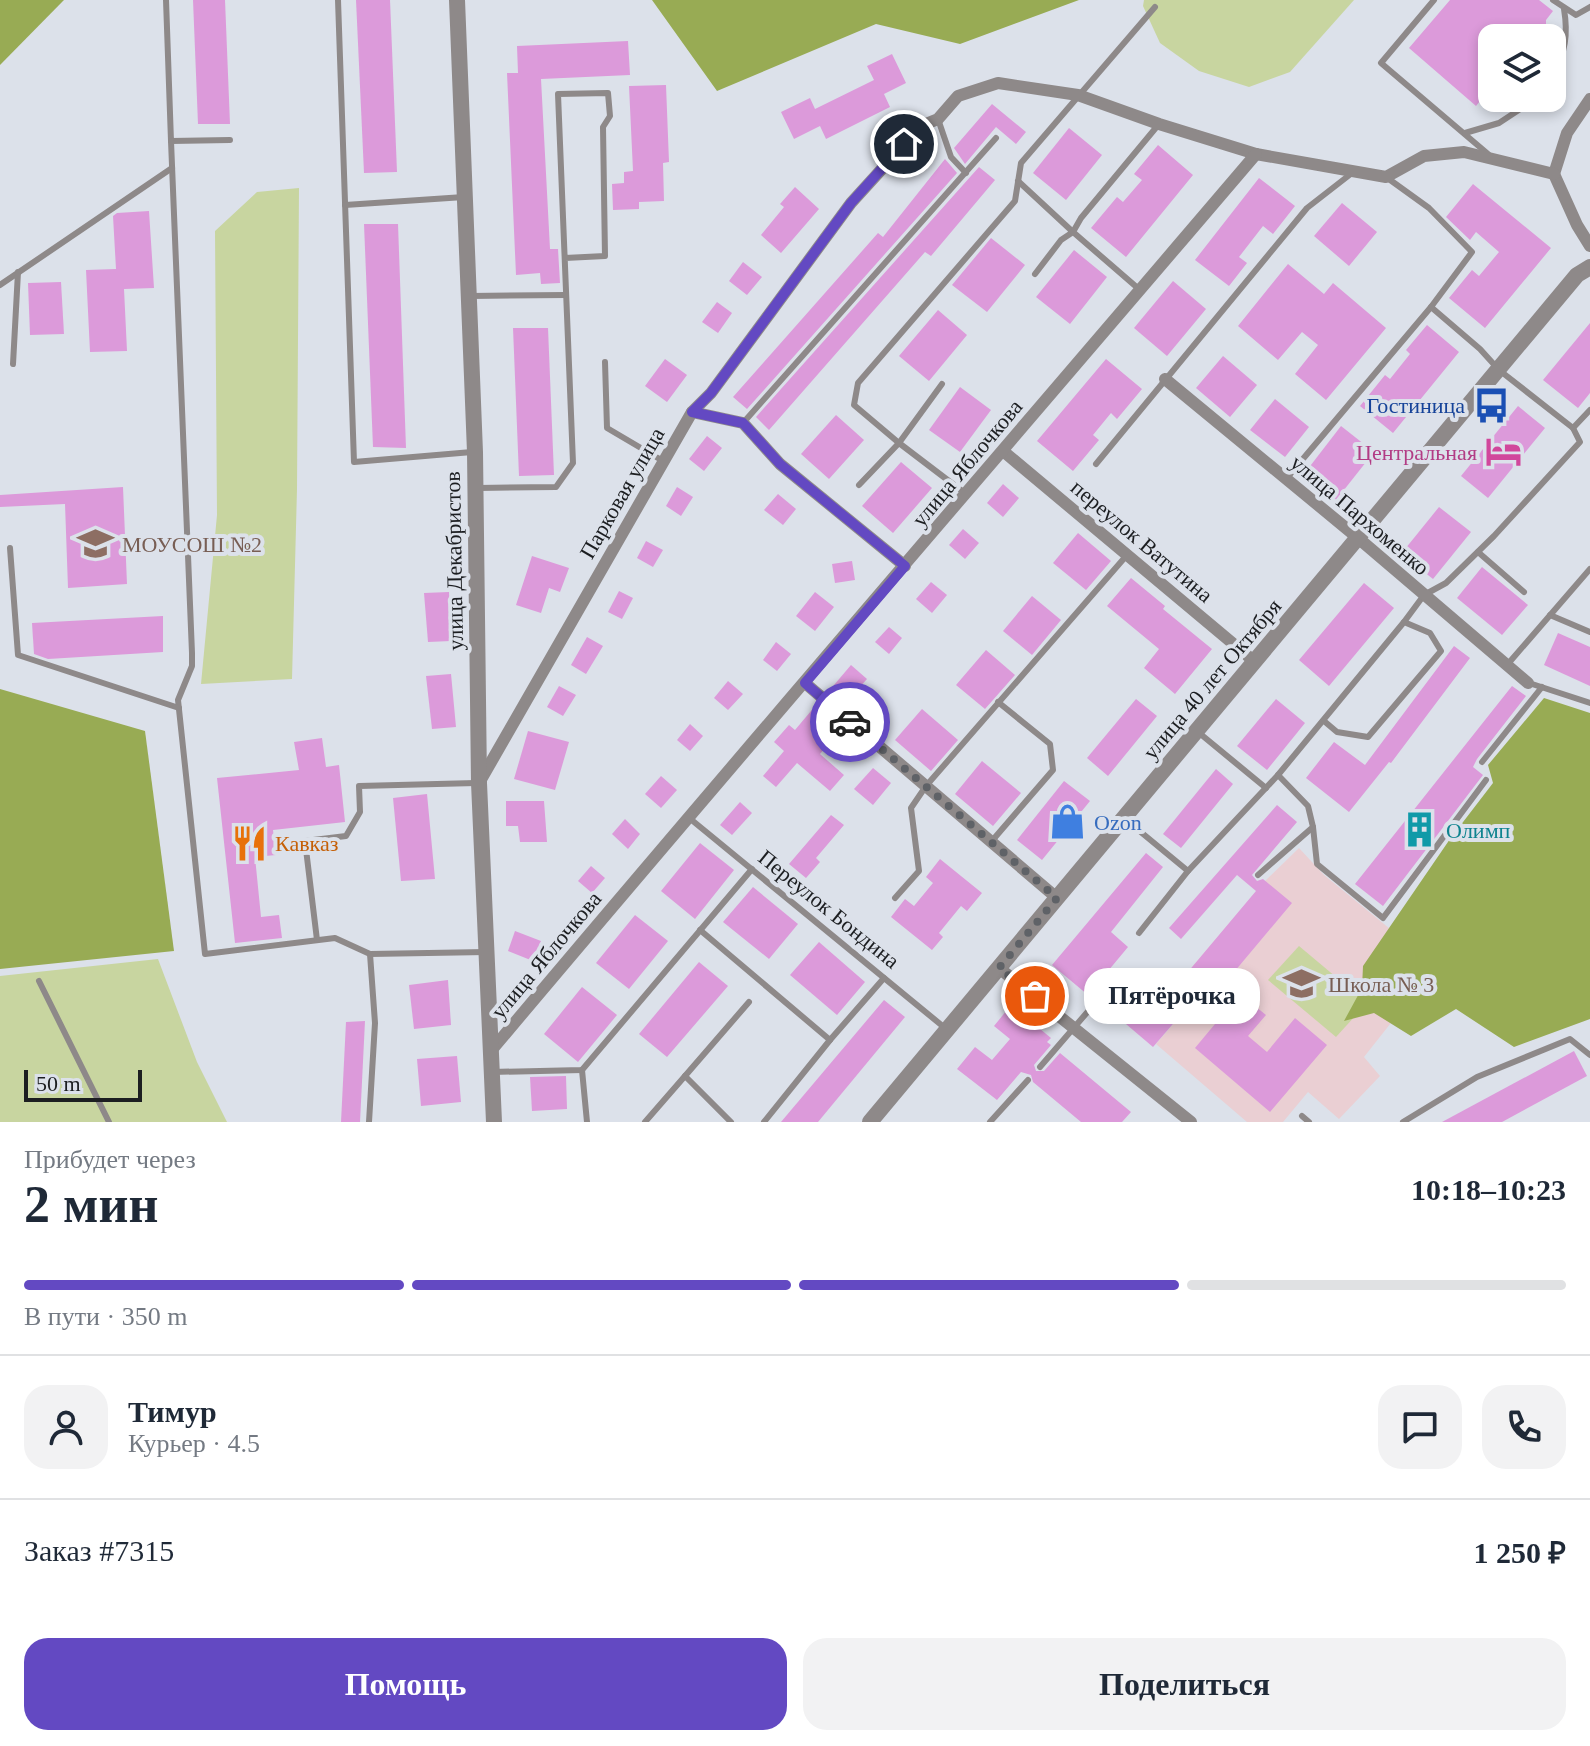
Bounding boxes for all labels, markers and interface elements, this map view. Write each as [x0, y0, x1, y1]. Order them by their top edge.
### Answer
map controls [1478, 24, 1566, 112]
button: layers [1478, 24, 1566, 112]
pin [870, 110, 938, 178]
icon: home [882, 122, 926, 166]
bus stop icon: Гостиница [1472, 386, 1510, 424]
place label: Гостиница [1366, 393, 1465, 418]
street label: улица Яблочкова [907, 394, 1028, 532]
street label: Парковая улица [574, 423, 670, 563]
hotel icon: Центральная [1484, 433, 1522, 471]
place label: Центральная [1356, 440, 1477, 465]
street label: улица Пархоменко [1286, 450, 1434, 580]
street label: улица Декабристов [440, 471, 468, 651]
street label: переулок Ватутина [1066, 475, 1218, 608]
school or university icon: МОУСОШ №2 [77, 525, 115, 563]
place label: МОУСОШ №2 [122, 532, 262, 557]
street label: улица 40 лет Октября [1138, 594, 1286, 764]
courier [810, 682, 890, 762]
icon: car [828, 700, 872, 744]
shop icon: Ozon [1049, 803, 1087, 841]
place label: Ozon [1094, 810, 1142, 835]
building icon: Олимп [1401, 811, 1439, 849]
place label: Олимп [1446, 818, 1511, 843]
restaurant icon: Кавказ [230, 824, 268, 862]
place label: Кавказ [275, 831, 338, 856]
street label: Переулок Бондина [754, 845, 905, 974]
street label: улица Яблочкова [486, 886, 607, 1024]
pin [1001, 962, 1069, 1030]
school or university icon: Школа № 3 [1283, 965, 1321, 1003]
callout: Пятёрочка [1083, 968, 1259, 1024]
place label: Школа № 3 [1328, 972, 1434, 997]
icon: bag [1013, 974, 1057, 1018]
text: Пятёрочка [1108, 981, 1236, 1010]
scale bar [24, 1066, 142, 1102]
text: 50 m [36, 1071, 81, 1096]
text: Прибудет через [24, 1145, 196, 1174]
text: 10:18–10:23 [1411, 1173, 1566, 1206]
text: 2 мин [24, 1176, 158, 1233]
text: В пути · 350 m [24, 1302, 187, 1331]
button: person [24, 1385, 108, 1469]
button: chat [1378, 1385, 1462, 1469]
button: phone [1482, 1385, 1566, 1469]
text: Тимур [128, 1395, 217, 1428]
text: Курьер · 4.5 [128, 1429, 260, 1458]
text: Заказ #7315 [24, 1534, 174, 1567]
text: 1 250 ₽ [1474, 1536, 1566, 1569]
button: Помощь [24, 1638, 787, 1730]
button: Поделиться [803, 1638, 1566, 1730]

